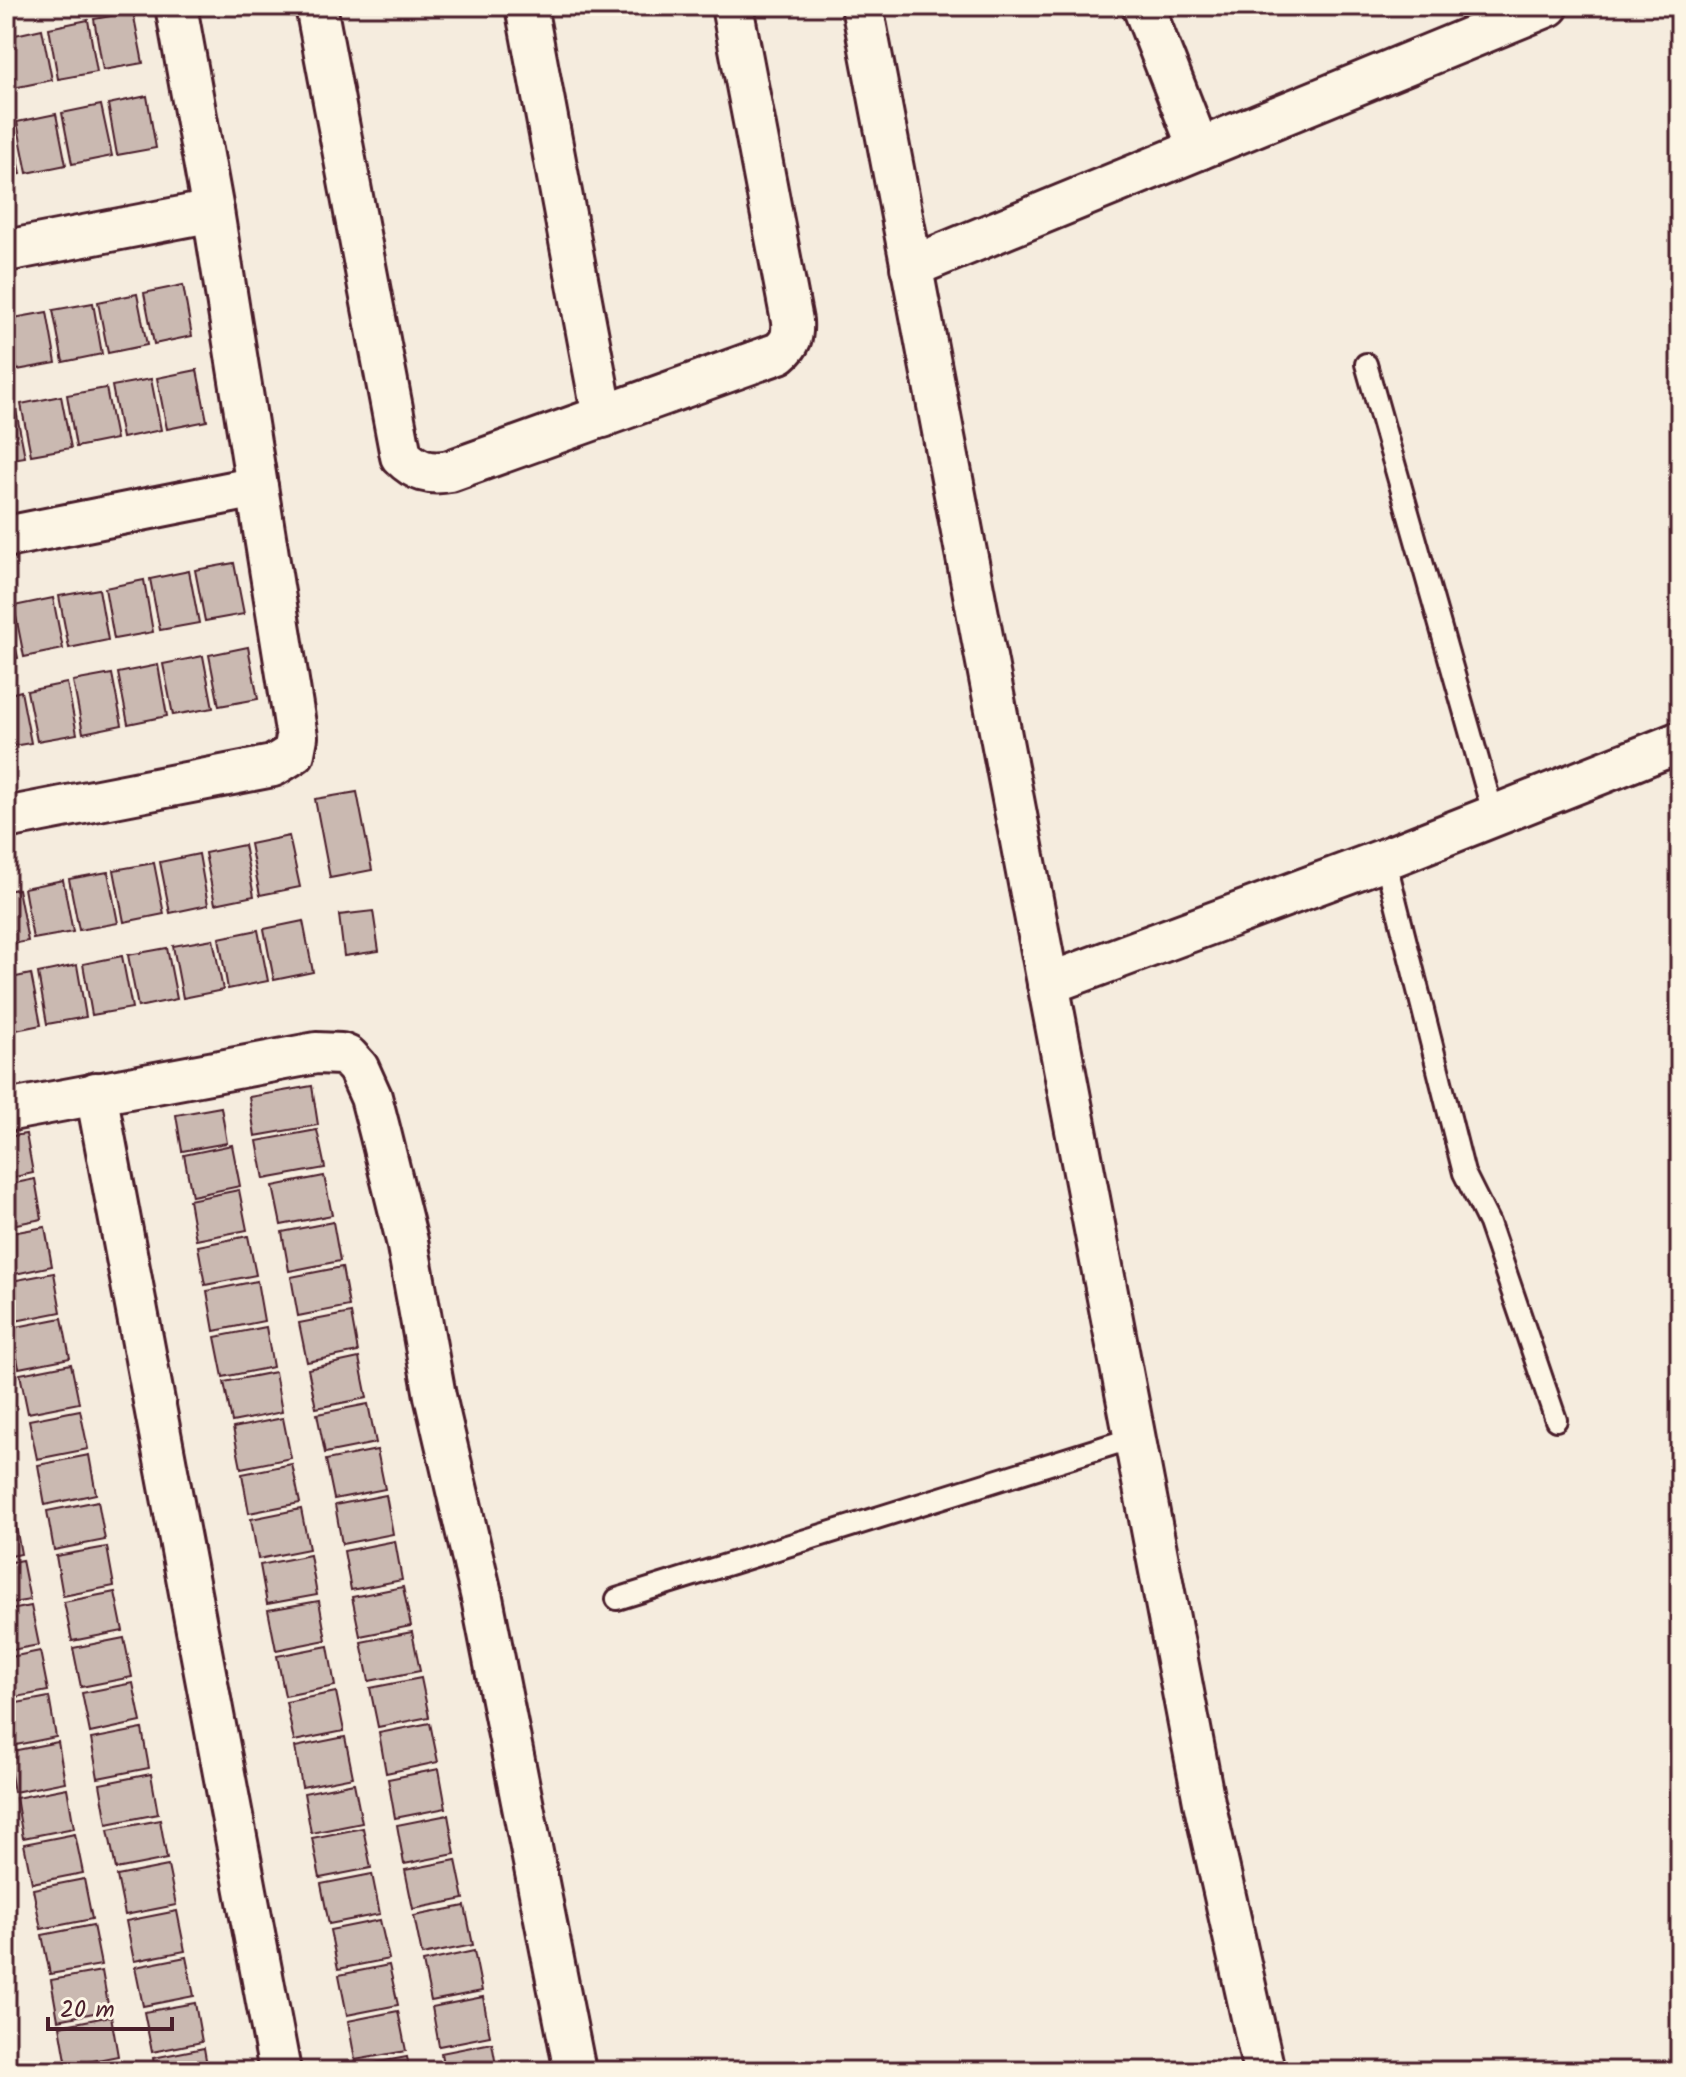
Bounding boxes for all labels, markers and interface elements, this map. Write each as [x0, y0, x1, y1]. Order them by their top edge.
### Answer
scale bar [48, 1981, 172, 2031]
text: 20 m [60, 1991, 115, 2030]

